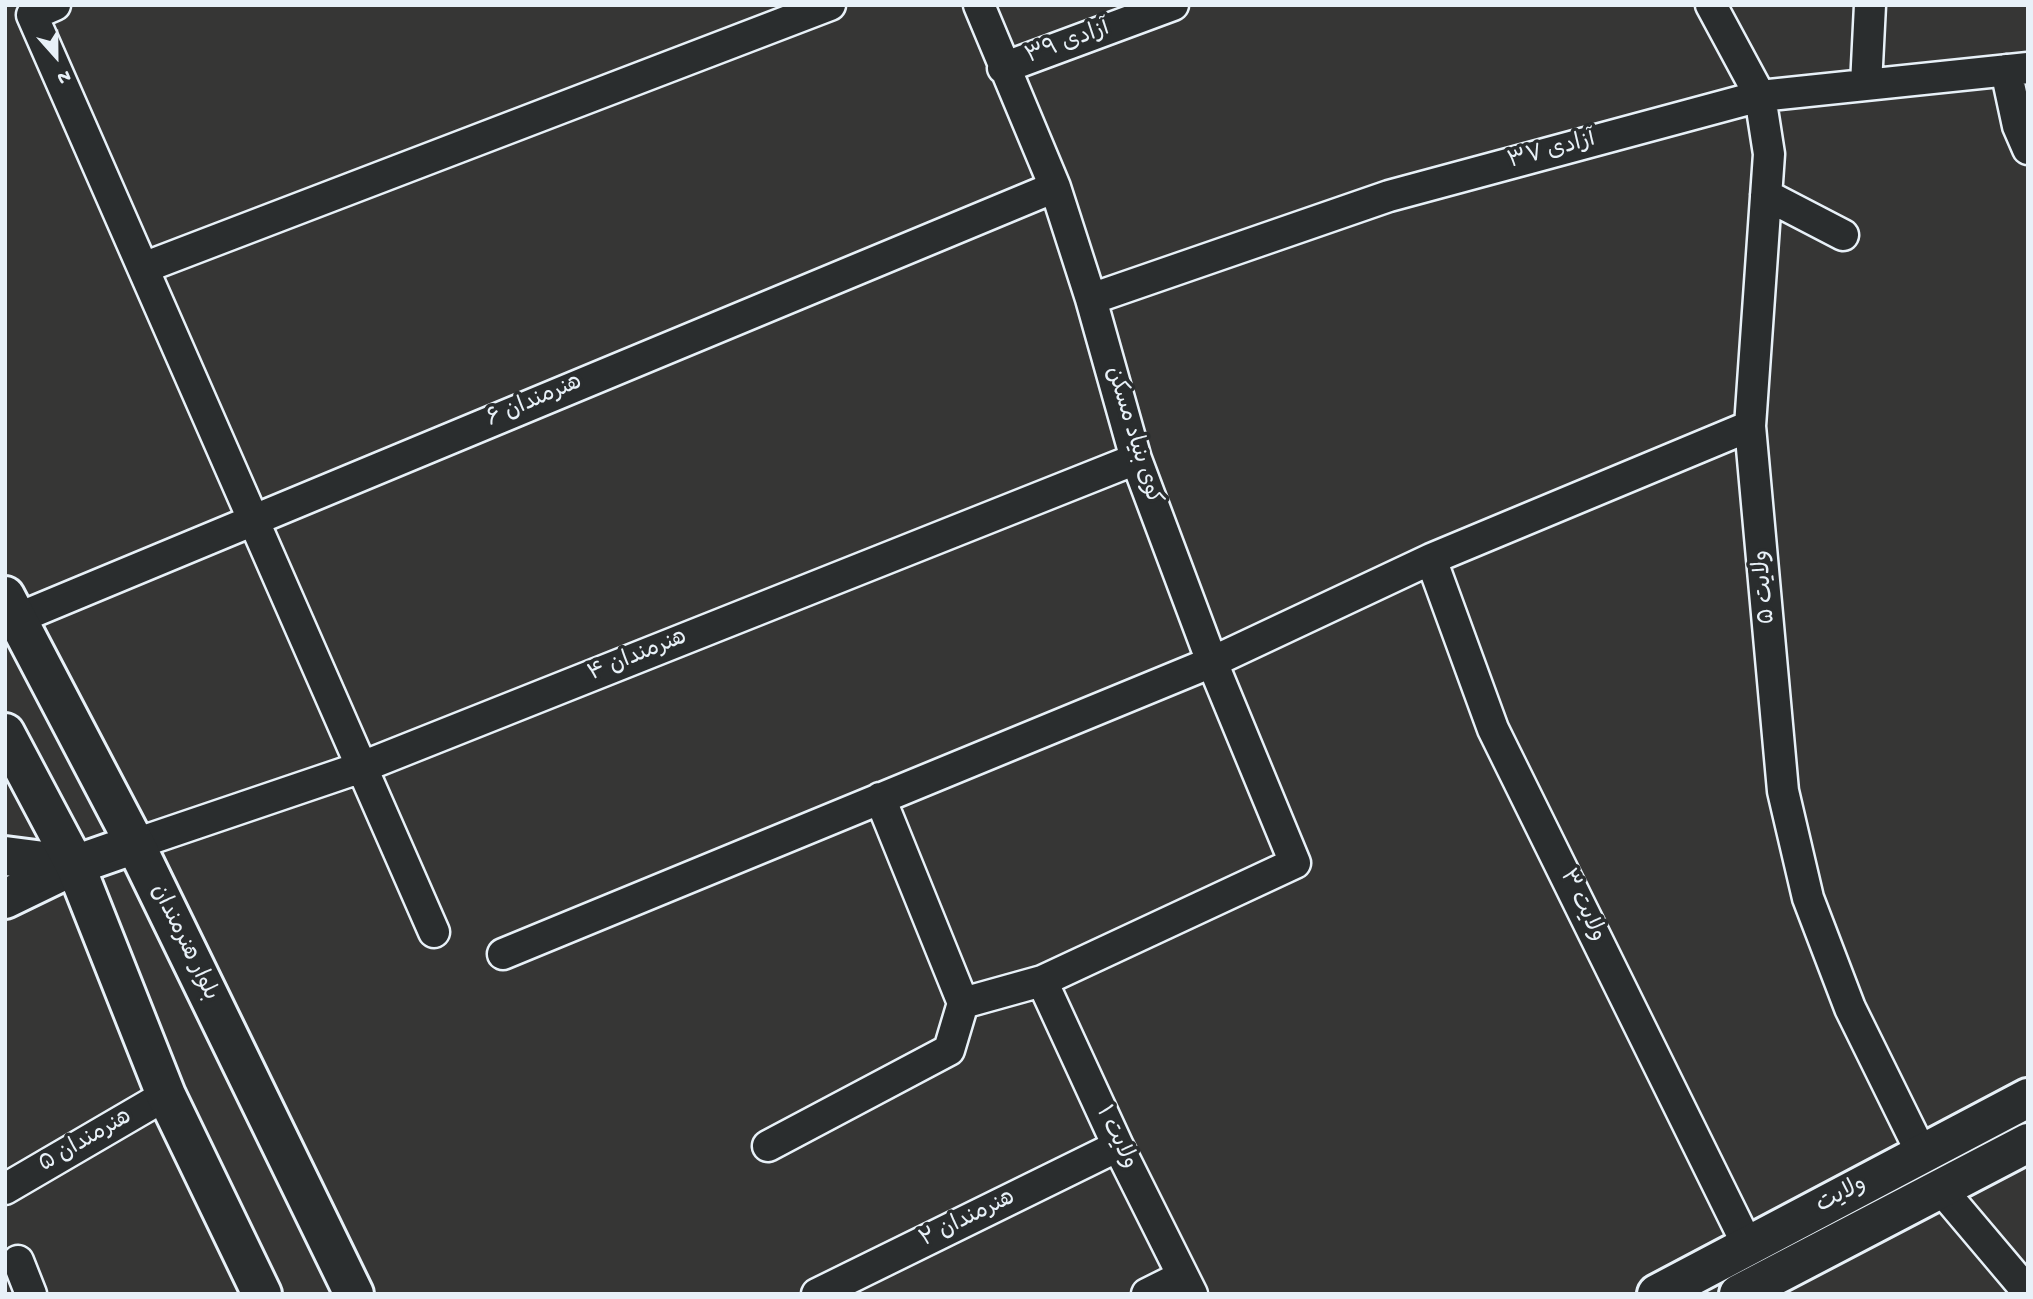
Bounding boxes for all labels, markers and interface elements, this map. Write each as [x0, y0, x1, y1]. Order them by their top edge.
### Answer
street label: آزادی ۳۹ [1022, 16, 1114, 72]
north arrow [21, 21, 91, 91]
text: N [54, 63, 74, 89]
street label: آزادی ۳۷ [1505, 127, 1599, 177]
street label: کوی بنیاد مسکن [1098, 364, 1166, 508]
street label: هنرمندان ۶ [483, 370, 587, 434]
street label: ولایت ۵ [1749, 549, 1783, 625]
street label: هنرمندان ۴ [584, 625, 692, 689]
street label: ولایت ۳ [1552, 865, 1610, 947]
street label: بلوار هنرمندان [143, 880, 223, 1006]
street label: ولایت ۱ [1088, 1102, 1142, 1174]
street label: هنرمندان ۵ [34, 1104, 138, 1180]
street label: ولایت [1812, 1171, 1872, 1221]
street label: هنرمندان ۲ [916, 1185, 1020, 1255]

